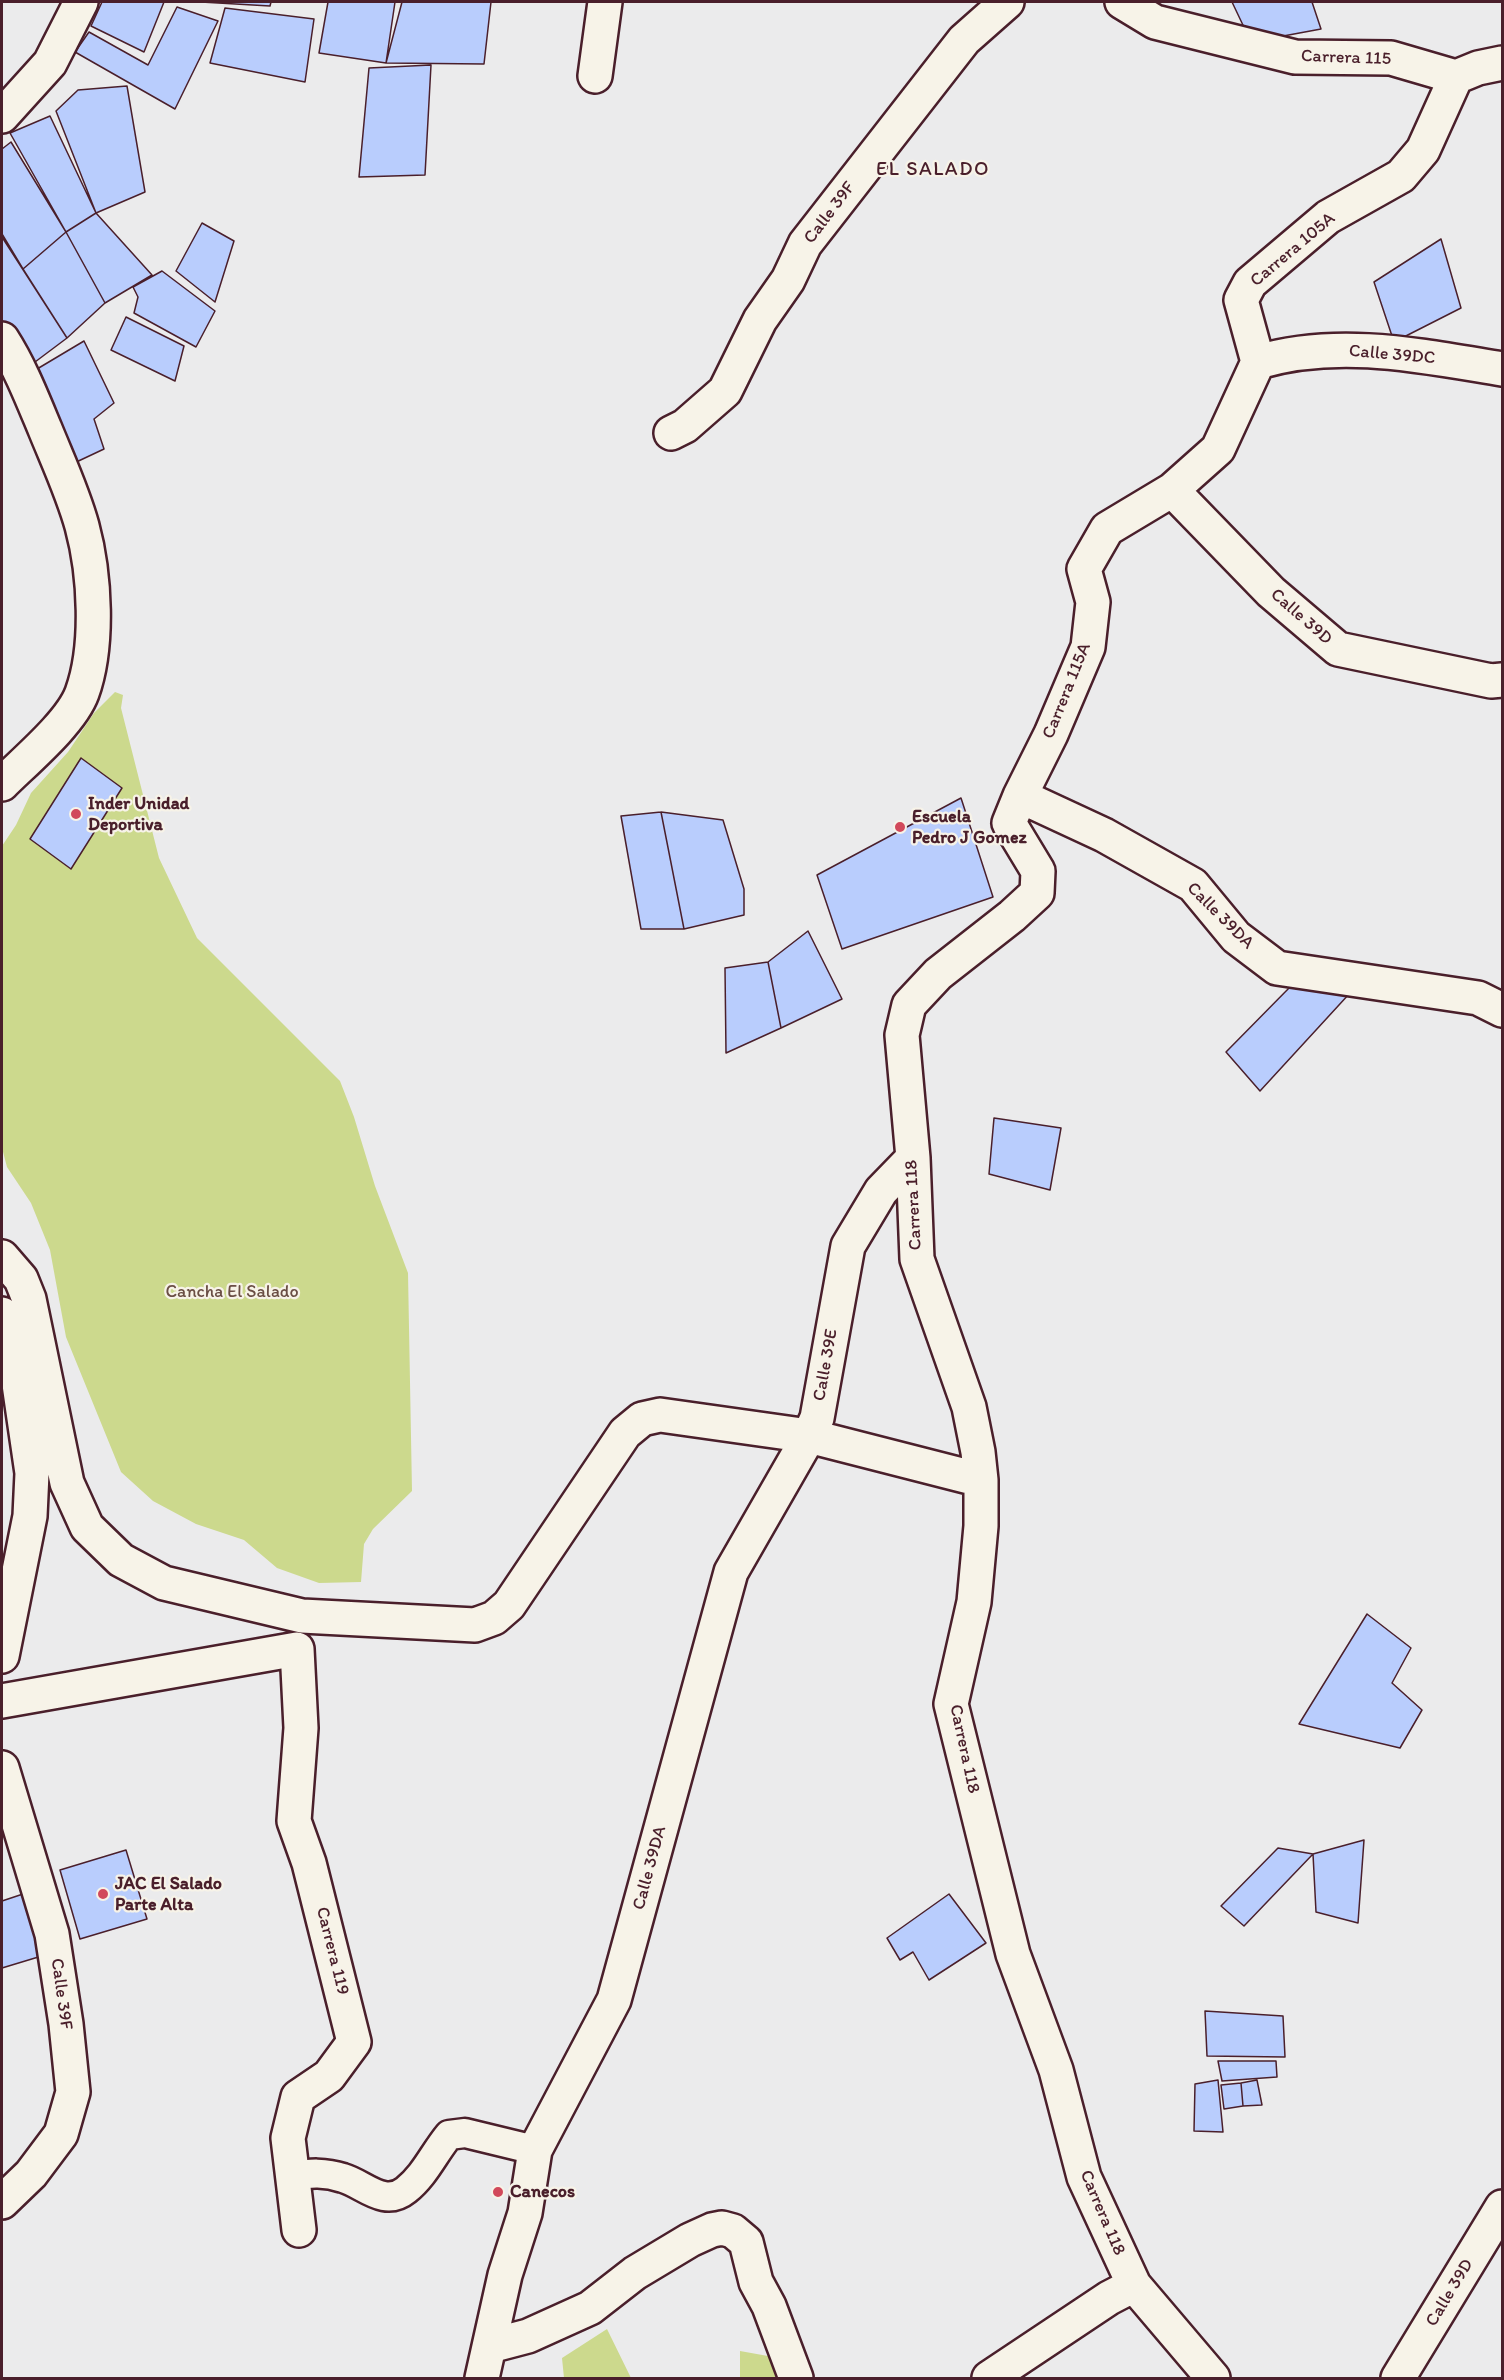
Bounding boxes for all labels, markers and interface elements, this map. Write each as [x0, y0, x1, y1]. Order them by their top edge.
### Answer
street label: Carrera 115 [1301, 46, 1391, 70]
district label: EL SALADO [876, 158, 990, 182]
street label: Calle 39F [800, 178, 860, 248]
street label: Carrera 105A [1246, 208, 1340, 292]
street label: Calle 39DC [1348, 340, 1436, 370]
street label: Calle 39D [1266, 584, 1336, 650]
street label: Carrera 115A [1038, 640, 1096, 742]
place label: Inder Unidad Deportiva [88, 793, 189, 836]
place label: Escuela Pedro J Gomez [912, 806, 1027, 848]
marker: Inder Unidad Deportiva [69, 807, 83, 821]
marker: Escuela Pedro J Gomez [893, 820, 907, 834]
street label: Calle 39DA [1182, 878, 1258, 954]
street label: Carrera 118 [901, 1159, 927, 1251]
park label: Cancha El Salado [165, 1281, 299, 1303]
street label: Calle 39E [809, 1327, 843, 1403]
street label: Carrera 118 [944, 1702, 984, 1796]
street label: Calle 39DA [628, 1824, 672, 1912]
place label: JAC El Salado Parte Alta [115, 1873, 222, 1916]
marker: JAC El Salado Parte Alta [96, 1887, 110, 1901]
street label: Carrera 119 [311, 1905, 353, 1997]
street label: Calle 39F [45, 1957, 77, 2031]
street label: Carrera 118 [1074, 2167, 1130, 2259]
place label: Canecos [510, 2181, 575, 2203]
marker: Canecos [491, 2185, 505, 2199]
street label: Calle 39D [1421, 2255, 1479, 2331]

